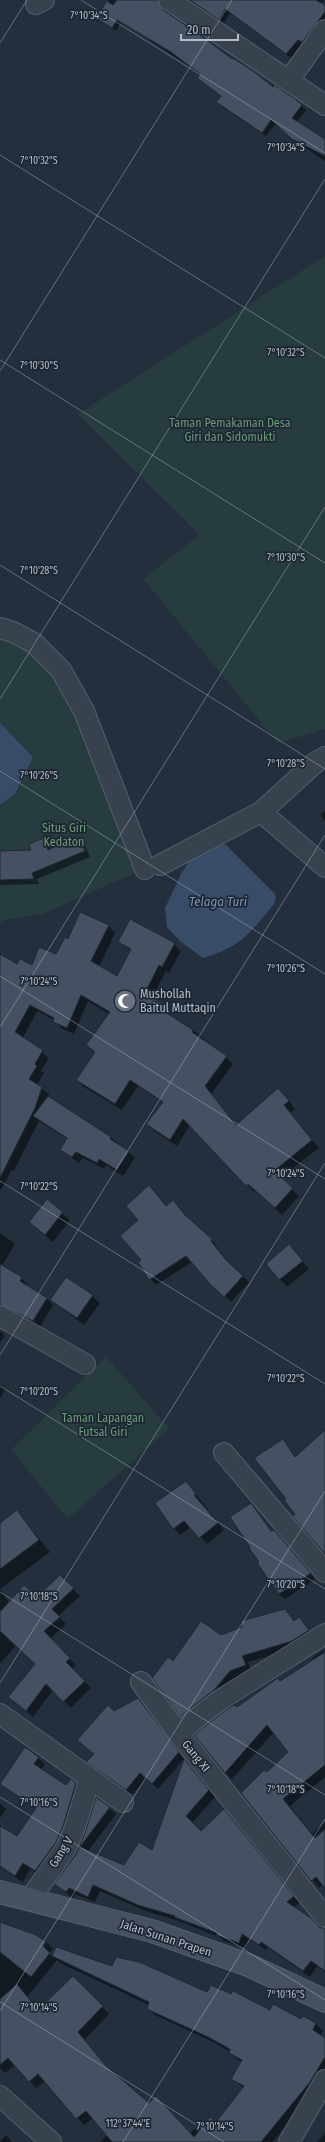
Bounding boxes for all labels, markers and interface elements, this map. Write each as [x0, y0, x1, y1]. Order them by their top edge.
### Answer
text: 7°10'34"S [70, 10, 108, 22]
scale bar [181, 16, 238, 42]
text: 20 m [187, 23, 211, 37]
text: 7°10'34"S [267, 142, 305, 154]
text: 7°10'32"S [20, 155, 58, 167]
text: 7°10'32"S [267, 347, 305, 359]
text: 7°10'30"S [20, 360, 58, 372]
park label: Taman Pemakaman Desa Giri dan Sidomukti [169, 416, 291, 444]
text: 7°10'30"S [267, 552, 305, 564]
text: 7°10'28"S [20, 565, 58, 577]
text: 7°10'28"S [267, 758, 305, 770]
text: 7°10'26"S [20, 770, 58, 782]
park label: Situs Giri Kedaton [42, 821, 86, 849]
water label: Telaga Turi [189, 894, 248, 909]
text: 7°10'26"S [267, 963, 305, 975]
text: 7°10'24"S [20, 976, 58, 988]
place label: Mushollah Baitul Muttaqin [140, 987, 216, 1015]
mosque icon: Mushollah Baitul Muttaqin [112, 988, 138, 1014]
text: 7°10'24"S [267, 1168, 305, 1180]
text: 7°10'22"S [20, 1181, 58, 1193]
text: 7°10'22"S [267, 1373, 305, 1385]
text: 7°10'20"S [20, 1386, 58, 1398]
park label: Taman Lapangan Futsal Giri [62, 1411, 144, 1439]
text: 7°10'20"S [267, 1579, 305, 1591]
text: 7°10'18"S [20, 1591, 58, 1603]
street label: Gang XI [179, 1737, 213, 1775]
text: 7°10'18"S [267, 1784, 305, 1796]
text: 7°10'16"S [20, 1797, 58, 1809]
street label: Gang V [46, 1833, 76, 1870]
street label: Jalan Sunan Prapen [119, 1917, 213, 1959]
text: 7°10'16"S [267, 1989, 305, 2001]
text: 7°10'14"S [21, 2002, 57, 2014]
text: 112°37'44"E [106, 2118, 151, 2130]
text: 7°10'14"S [197, 2121, 233, 2133]

